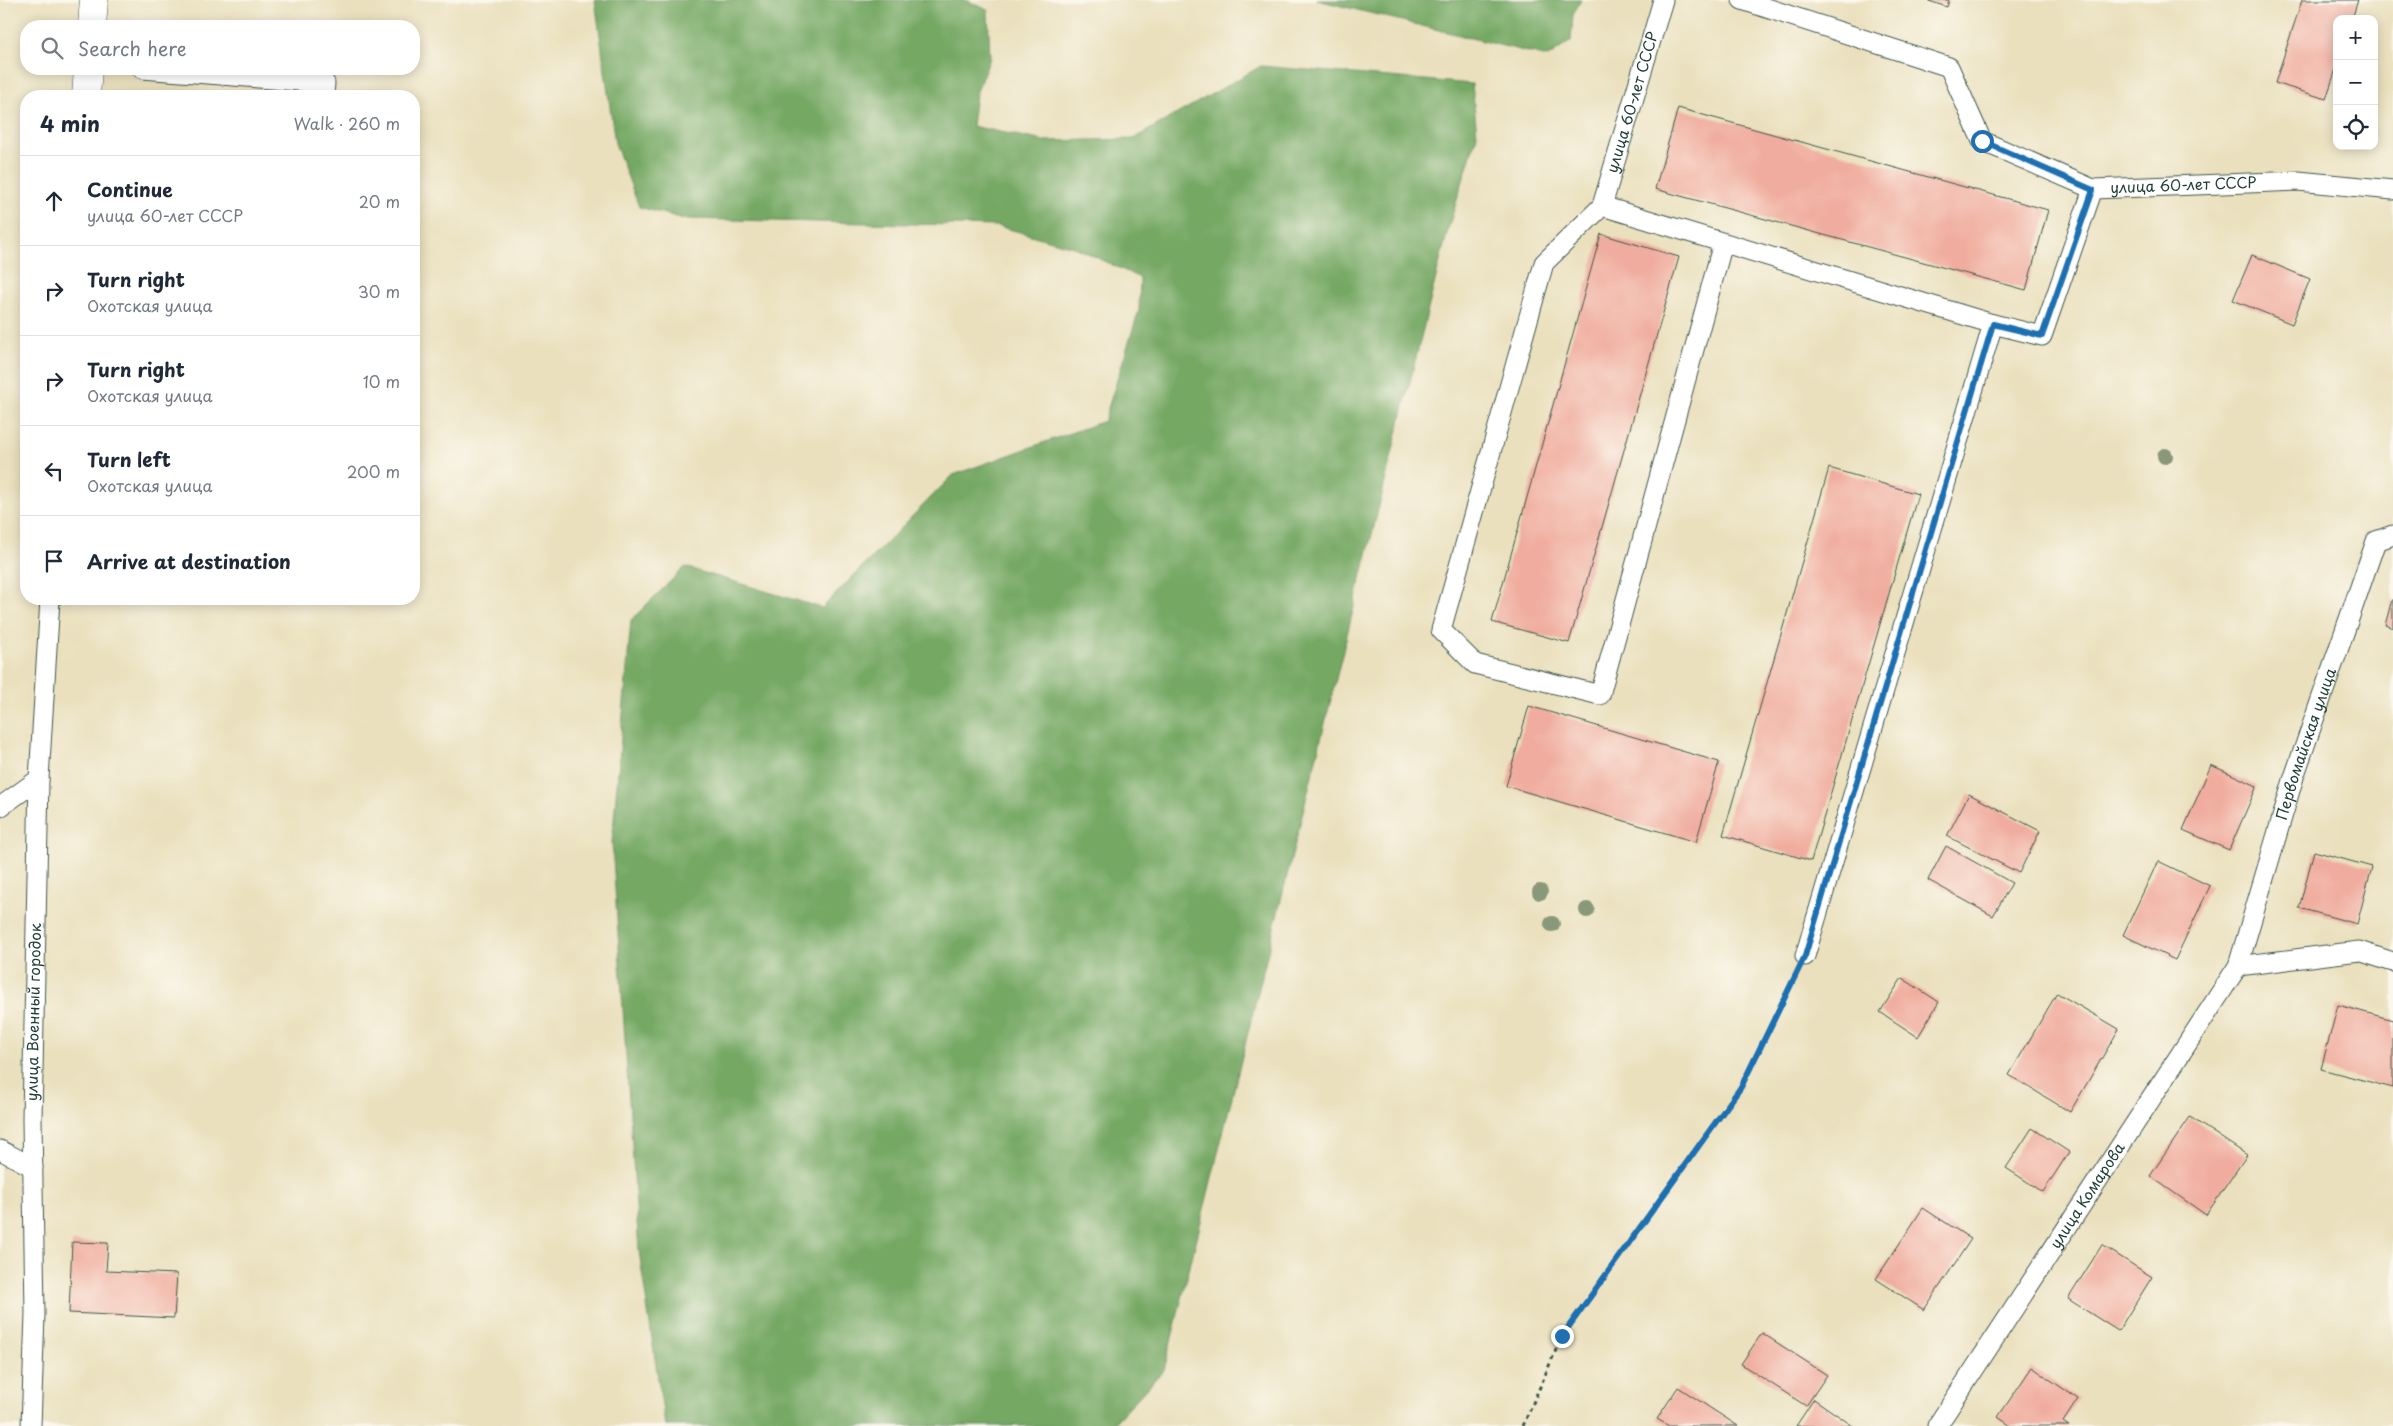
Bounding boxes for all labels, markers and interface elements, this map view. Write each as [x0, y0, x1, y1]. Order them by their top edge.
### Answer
map controls [2333, 15, 2378, 150]
button: + [2333, 15, 2378, 60]
search box [20, 20, 420, 75]
street label: улица 60-лет СССР [1599, 29, 1663, 175]
icon: search [38, 34, 66, 62]
text: Search here [78, 34, 187, 62]
button: − [2333, 60, 2378, 105]
button: locate [2333, 105, 2378, 150]
text: 4 min [40, 107, 100, 139]
text: Walk · 260 m [294, 111, 400, 135]
route start [1971, 130, 1994, 153]
street label: улица 60-лет СССР [2110, 170, 2257, 198]
text: Continue [87, 175, 173, 203]
icon: ahead [40, 187, 68, 215]
text: 20 m [359, 189, 400, 213]
text: улица 60-лет СССР [87, 203, 243, 227]
text: Turn right [87, 265, 185, 293]
icon: right [40, 277, 68, 305]
text: 30 m [358, 279, 400, 303]
text: Охотская улица [87, 293, 213, 317]
text: Turn right [87, 355, 185, 383]
icon: right [40, 367, 68, 395]
text: 10 m [363, 369, 400, 393]
text: Охотская улица [87, 383, 213, 407]
text: Turn left [87, 445, 171, 473]
icon: left [40, 457, 68, 485]
text: 200 m [347, 459, 400, 483]
text: Охотская улица [87, 473, 213, 497]
icon: arrive [40, 547, 68, 575]
text: Arrive at destination [87, 547, 291, 575]
street label: Первомайская улица [2269, 664, 2341, 822]
street label: улица Военный городок [19, 923, 46, 1101]
street label: улица Комарова [2043, 1137, 2130, 1253]
route end [1551, 1325, 1574, 1348]

